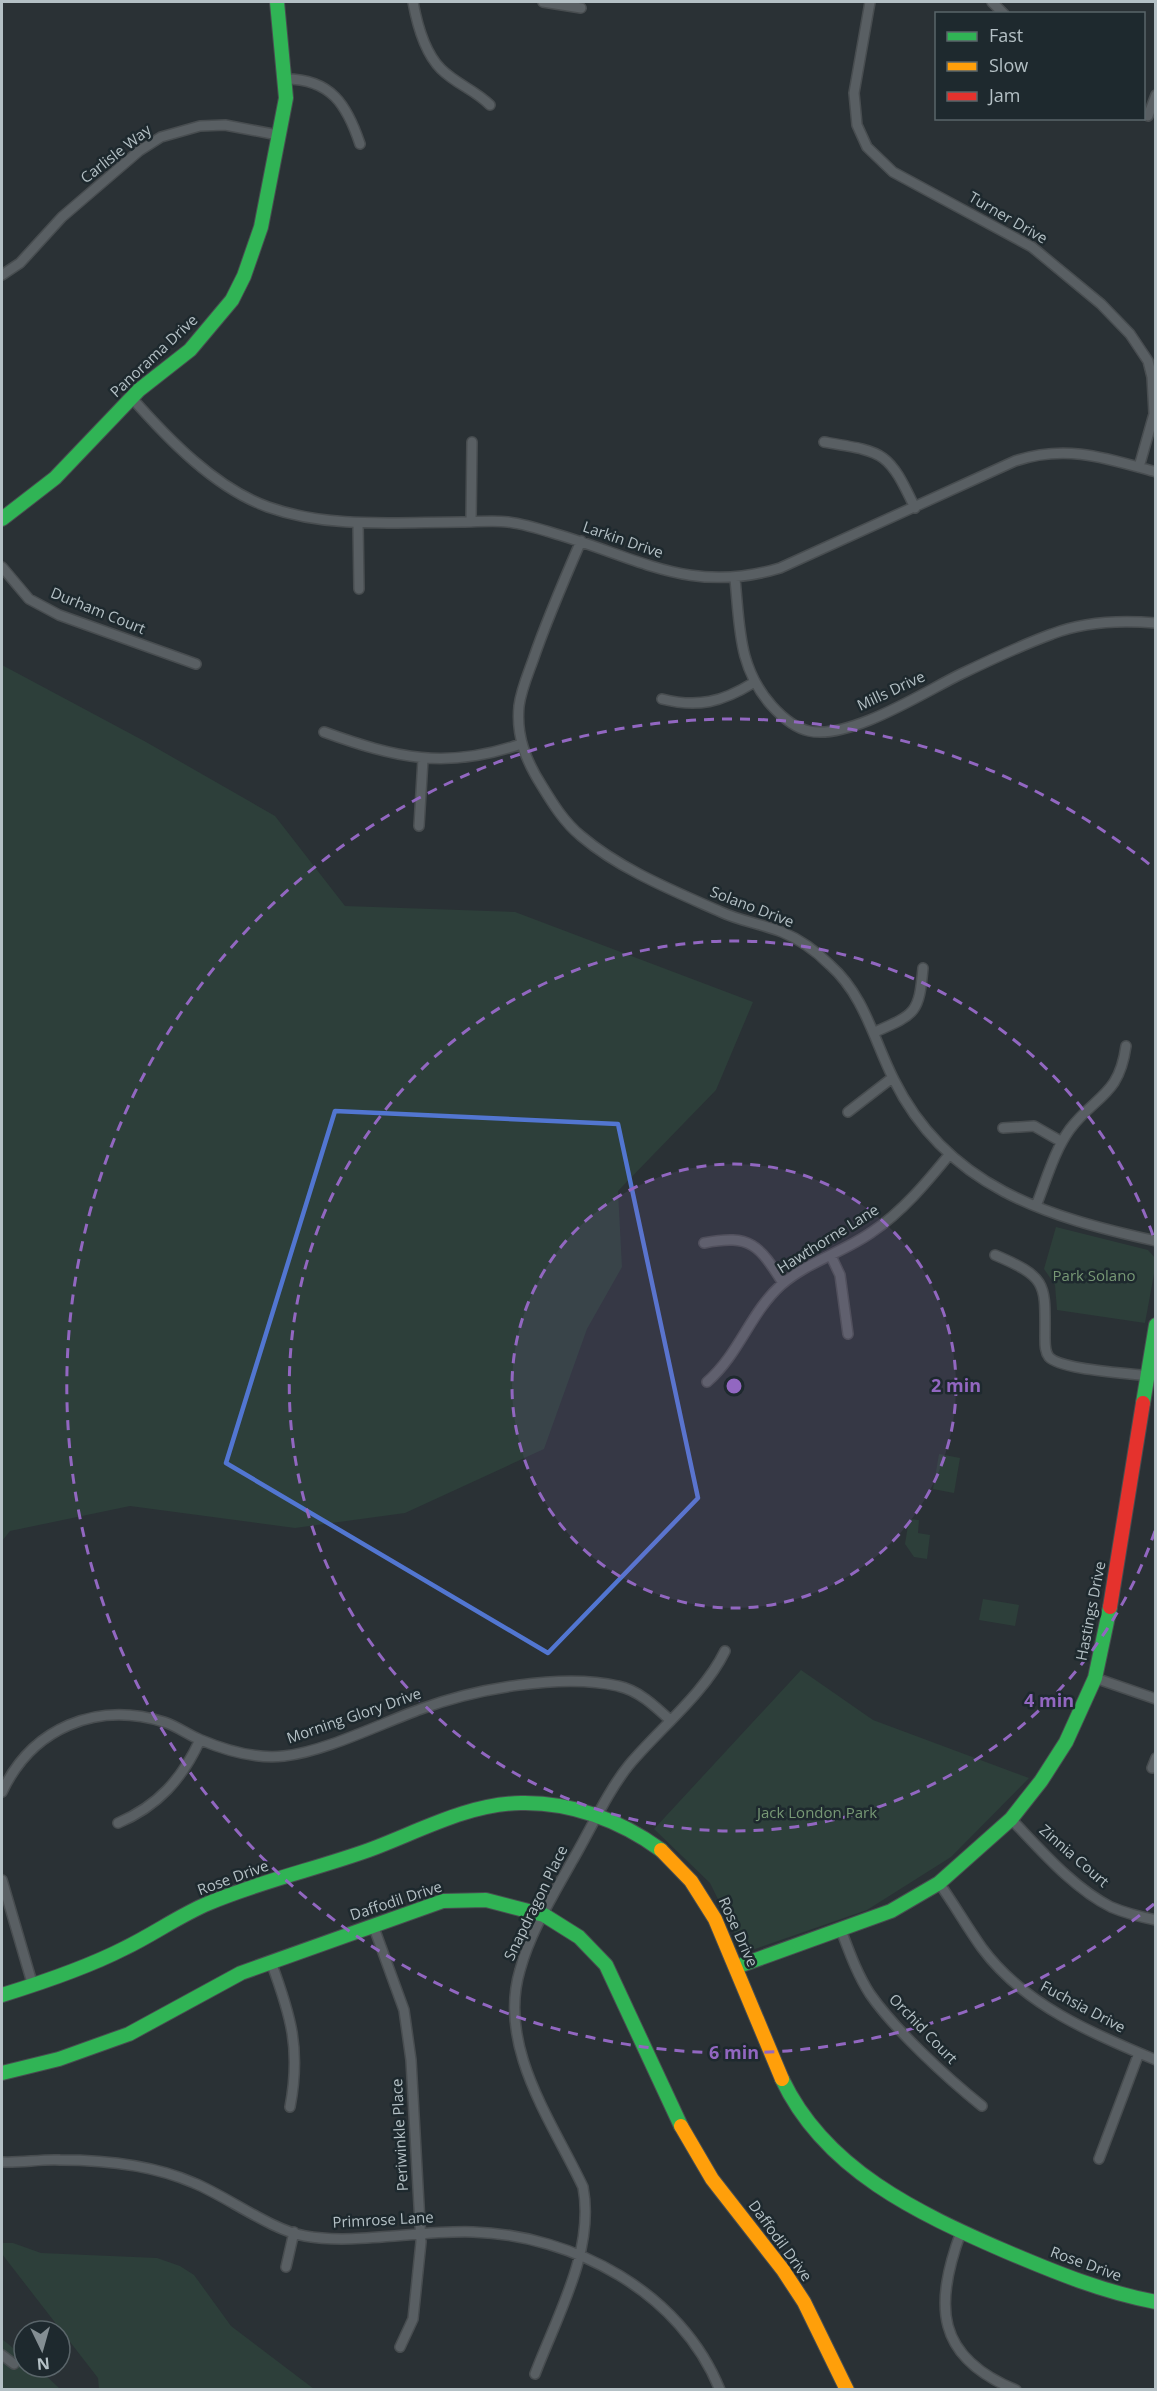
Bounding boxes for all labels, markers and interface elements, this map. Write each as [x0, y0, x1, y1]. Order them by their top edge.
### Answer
legend [935, 12, 1145, 120]
text: Fast [989, 23, 1023, 47]
text: Slow [989, 53, 1028, 77]
text: Jam [987, 83, 1021, 107]
street label: Carlisle Way [76, 119, 155, 187]
street label: Turner Drive [965, 186, 1052, 248]
street label: Panorama Drive [105, 309, 201, 401]
street label: Larkin Drive [580, 516, 666, 562]
street label: Durham Court [48, 582, 149, 638]
street label: Mills Drive [853, 666, 928, 715]
street label: Solano Drive [708, 881, 797, 931]
street label: Hawthorne Lane [773, 1199, 882, 1277]
park label: Park Solano [1053, 1265, 1135, 1285]
text: 2 min [931, 1373, 981, 1397]
centre of rings [724, 1376, 744, 1396]
street label: Hastings Drive [1071, 1559, 1109, 1662]
street label: Morning Glory Drive [284, 1683, 424, 1747]
text: 4 min [1024, 1688, 1074, 1712]
park label: Jack London Park [755, 1802, 877, 1822]
street label: Zinnia Court [1036, 1820, 1114, 1891]
street label: Snapdragon Place [499, 1842, 572, 1963]
street label: Rose Drive [194, 1855, 271, 1899]
street label: Daffodil Drive [347, 1876, 444, 1924]
street label: Rose Drive [715, 1894, 763, 1970]
street label: Fuchsia Drive [1038, 1975, 1129, 2037]
street label: Orchid Court [885, 1989, 962, 2068]
text: 6 min [709, 2040, 759, 2064]
street label: Periwinkle Place [386, 2078, 412, 2192]
street label: Daffodil Drive [745, 2196, 817, 2285]
street label: Primrose Lane [332, 2206, 434, 2232]
street label: Rose Drive [1048, 2241, 1125, 2285]
north arrow [12, 2319, 72, 2379]
text: N [36, 2352, 51, 2375]

